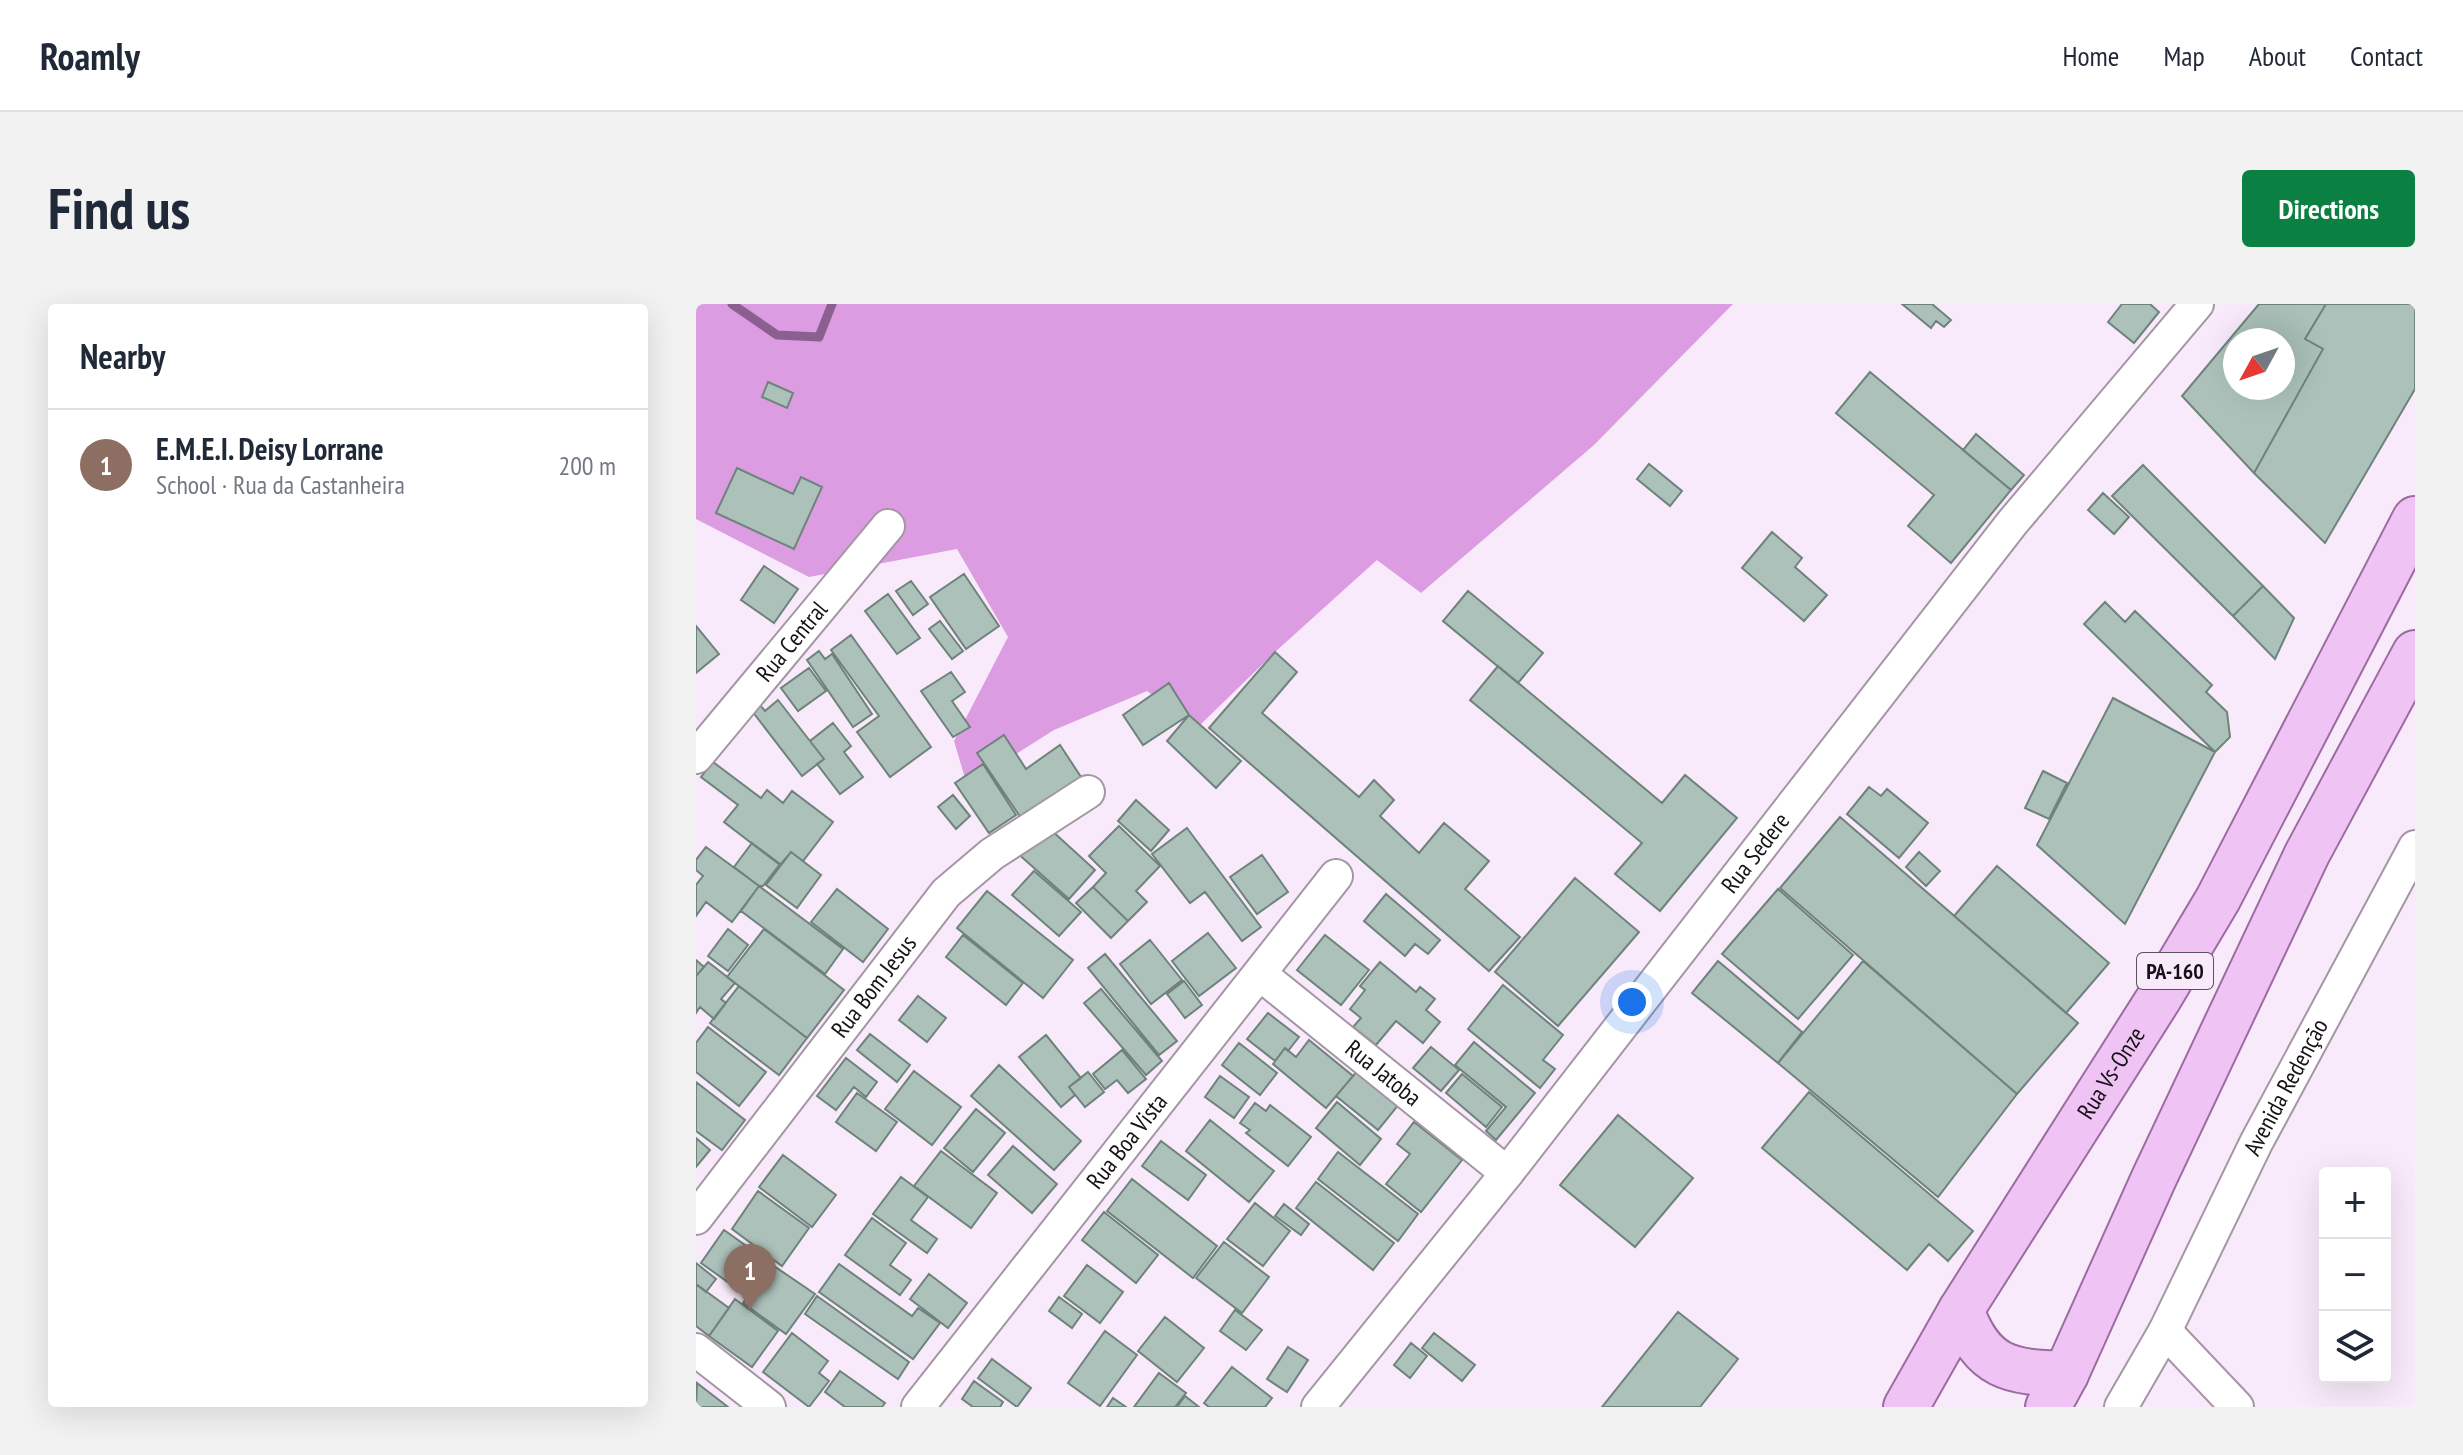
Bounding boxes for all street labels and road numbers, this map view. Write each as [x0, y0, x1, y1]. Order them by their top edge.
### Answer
street label: Rua Central [749, 594, 834, 688]
street label: Rua Sedere [1714, 806, 1796, 899]
street label: Rua Bom Jesus [824, 929, 923, 1044]
road number: PA-160 [2137, 953, 2213, 989]
street label: Avenida Redenção [2236, 1013, 2335, 1160]
street label: Rua Vs-Onze [2070, 1021, 2152, 1125]
street label: Rua Jatoba [1339, 1033, 1428, 1113]
street label: Rua Boa Vista [1079, 1087, 1174, 1195]

